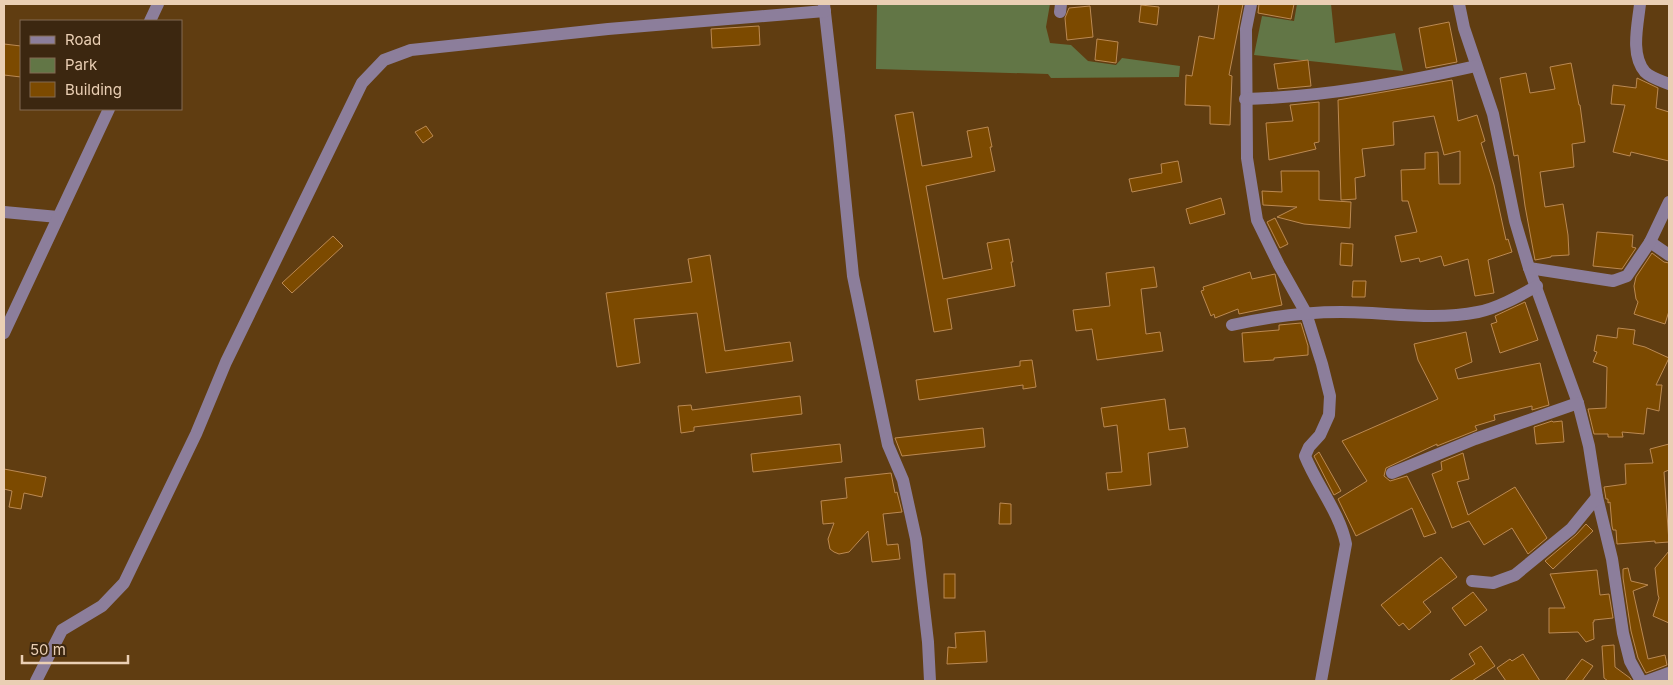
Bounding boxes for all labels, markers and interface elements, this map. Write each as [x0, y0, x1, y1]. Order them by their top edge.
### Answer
legend [20, 20, 182, 110]
text: Road [65, 30, 101, 49]
text: Park [65, 55, 98, 74]
text: Building [65, 80, 122, 99]
scale bar [22, 632, 129, 664]
text: 50 m [30, 640, 66, 659]

